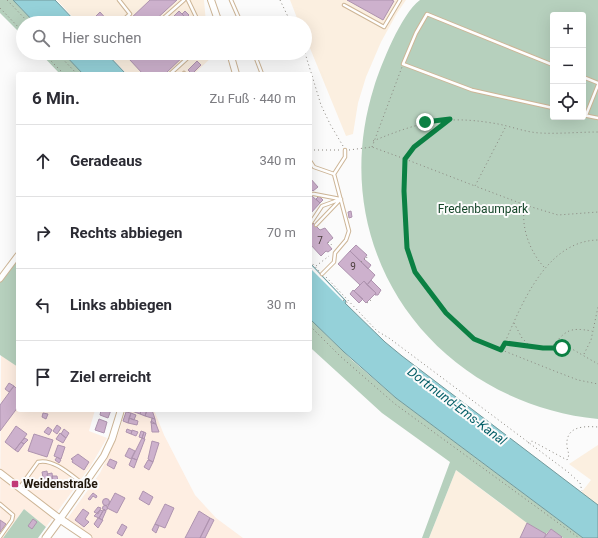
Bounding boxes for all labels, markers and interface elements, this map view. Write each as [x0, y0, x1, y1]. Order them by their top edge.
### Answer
map controls [550, 12, 586, 120]
button: + [550, 12, 586, 48]
search box [16, 16, 312, 60]
icon: search [30, 27, 52, 49]
text: Hier suchen [62, 29, 141, 47]
button: − [550, 48, 586, 84]
button: locate [550, 84, 586, 120]
text: 6 Min. [32, 88, 80, 108]
text: Zu Fuß · 440 m [210, 91, 296, 106]
route end [416, 113, 434, 131]
icon: ahead [32, 150, 54, 172]
text: Geradeaus [70, 152, 142, 170]
text: 340 m [259, 153, 296, 168]
park label: Fredenbaumpark [438, 202, 529, 216]
icon: right [32, 222, 54, 244]
text: Rechts abbiegen [70, 224, 183, 242]
text: 70 m [267, 225, 296, 240]
house number: 7 [317, 235, 323, 246]
house number: 9 [350, 261, 356, 272]
icon: left [32, 294, 54, 316]
text: Links abbiegen [70, 296, 172, 314]
text: 30 m [267, 297, 296, 312]
route start [553, 339, 571, 357]
water label: Dortmund-Ems-Kanal [405, 364, 510, 449]
icon: arrive [32, 366, 54, 388]
text: Ziel erreicht [70, 368, 151, 386]
place label: Weidenstraße [23, 477, 98, 491]
marker: Weidenstraße [10, 479, 20, 489]

